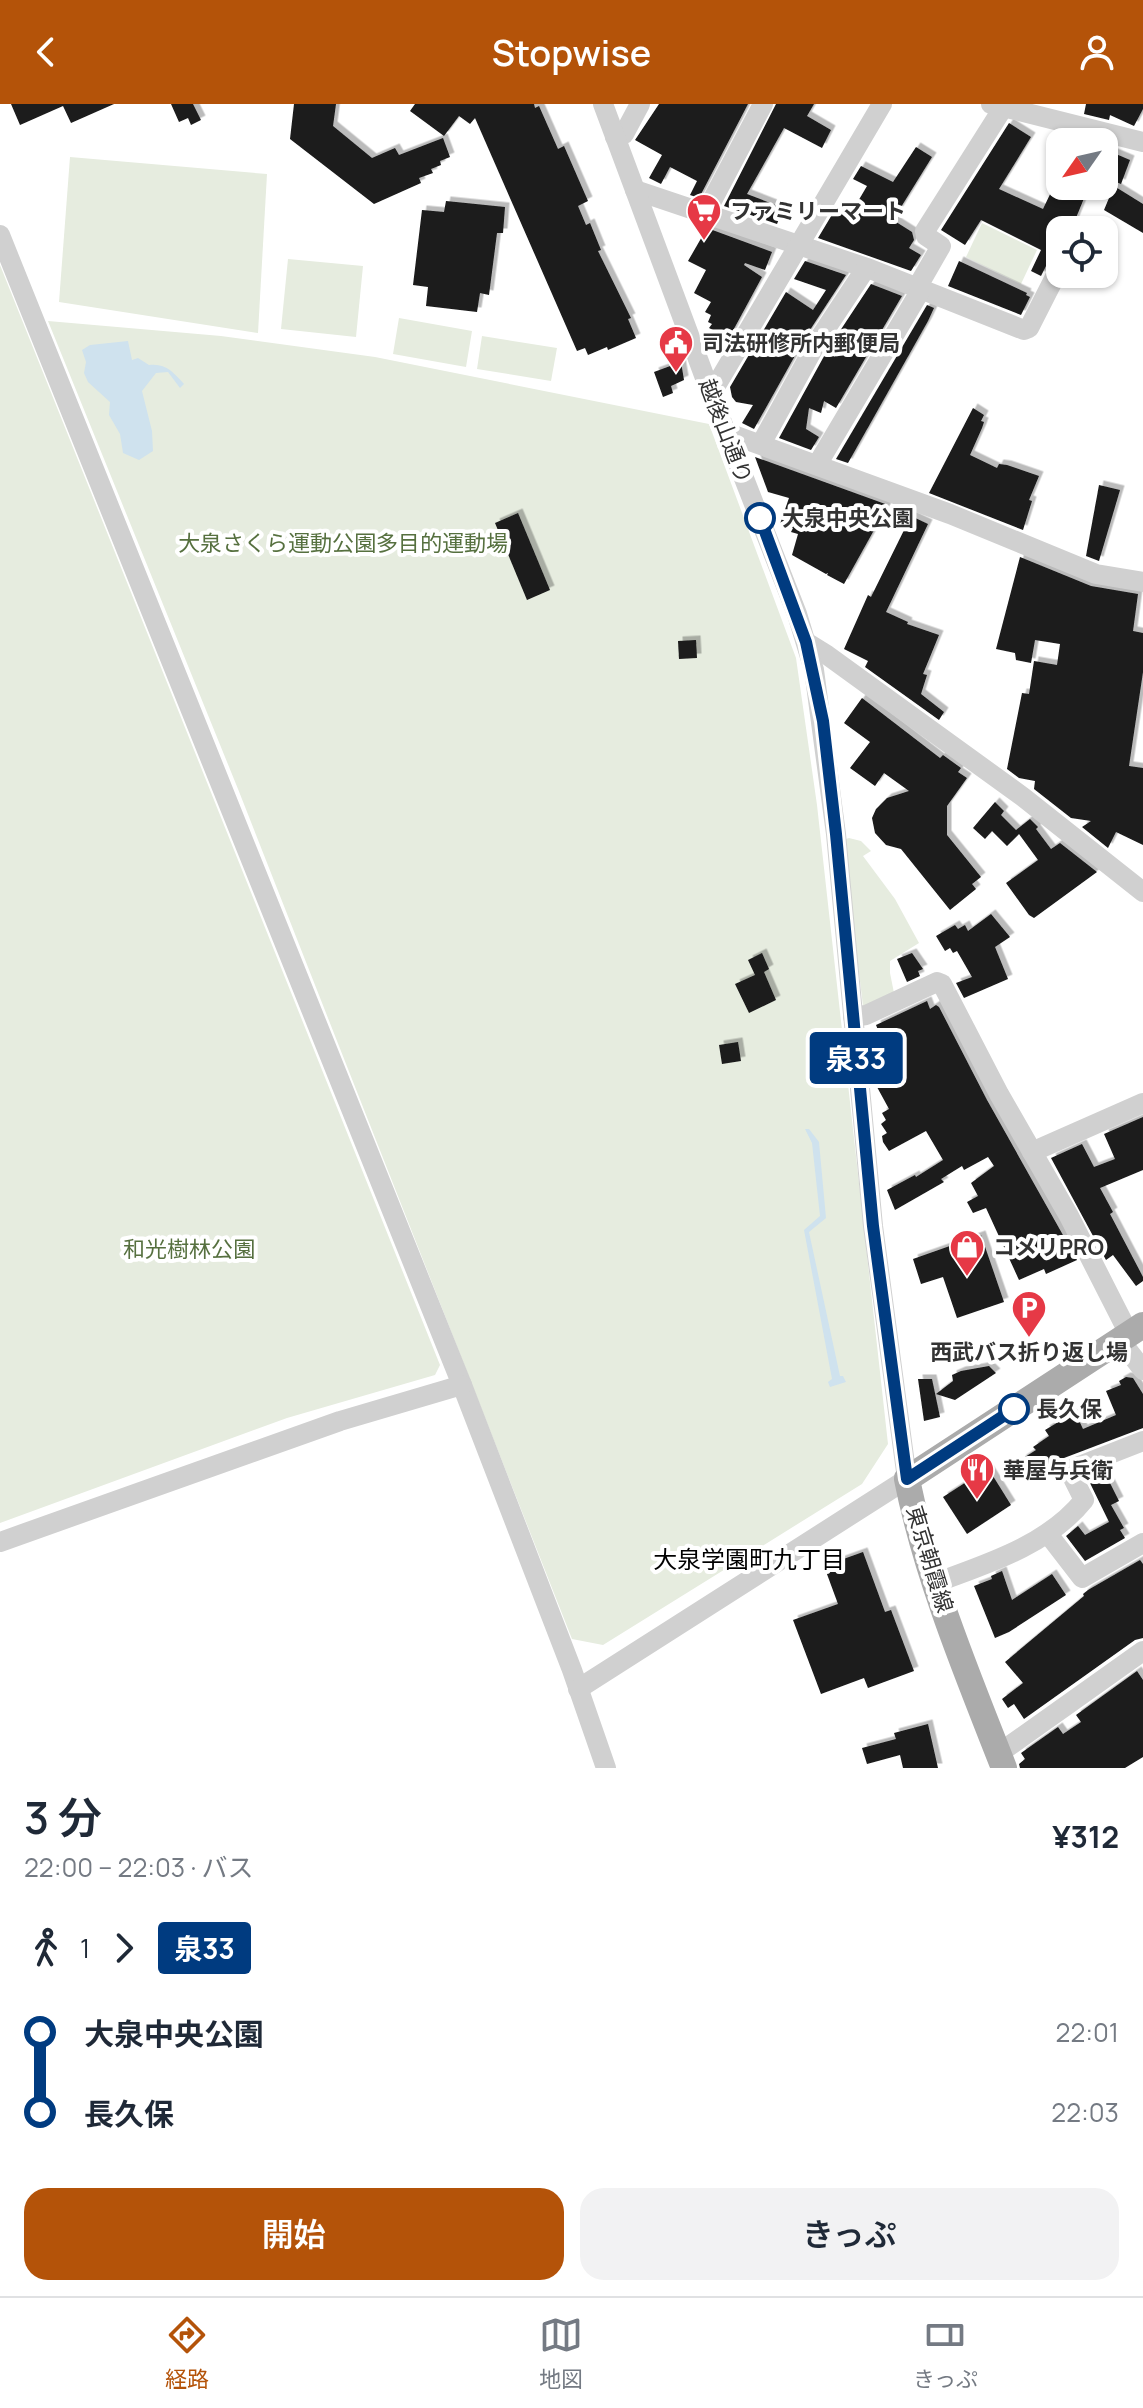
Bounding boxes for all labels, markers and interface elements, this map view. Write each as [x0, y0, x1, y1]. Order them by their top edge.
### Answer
text: Stopwise [492, 28, 651, 77]
icon: back [24, 30, 68, 74]
icon: person [1075, 30, 1119, 74]
north arrow [1046, 128, 1118, 200]
map controls [1046, 128, 1118, 288]
supermarket icon: ファミリーマート [685, 192, 723, 242]
place label: ファミリーマート [730, 196, 906, 226]
button: locate [1046, 216, 1118, 288]
public building icon: 司法研修所内郵便局 [657, 324, 695, 374]
place label: 司法研修所内郵便局 [702, 328, 900, 358]
street label: 越後山通り [692, 374, 760, 488]
marker: 大泉中央公園 [745, 503, 775, 533]
place label: 大泉中央公園 [782, 503, 914, 533]
park label: 大泉さくら運動公園多目的運動場 [178, 528, 508, 558]
line badge: 泉33 [810, 1032, 902, 1084]
text: 泉33 [826, 1039, 886, 1077]
shop icon: コメリPRO [948, 1228, 986, 1278]
place label: コメリPRO [993, 1232, 1104, 1262]
park label: 和光樹林公園 [123, 1234, 255, 1264]
parking icon: 西武バス折り返し場 [1010, 1289, 1048, 1339]
place label: 西武バス折り返し場 [930, 1337, 1128, 1367]
marker: 長久保 [999, 1394, 1029, 1424]
place label: 長久保 [1036, 1394, 1102, 1424]
restaurant icon: 華屋与兵衛 [958, 1451, 996, 1501]
place label: 華屋与兵衛 [1003, 1455, 1113, 1485]
street label: 東京朝霞線 [900, 1502, 960, 1616]
district label: 大泉学園町九丁目 [653, 1542, 845, 1575]
text: 3 分 [24, 1787, 102, 1847]
text: ¥312 [1052, 1816, 1119, 1857]
text: 22:00 – 22:03 · バス [24, 1849, 254, 1885]
icon: walk [24, 1926, 68, 1970]
icon: forward [102, 1926, 146, 1970]
text: 泉33 [174, 1929, 235, 1967]
text: 1 [80, 1930, 90, 1966]
text: 大泉中央公園 [84, 2013, 264, 2054]
text: 22:01 [1056, 2014, 1119, 2050]
text: 長久保 [84, 2093, 174, 2134]
text: 22:03 [1051, 2094, 1119, 2130]
button: 開始 [24, 2188, 564, 2280]
button: きっぷ [580, 2188, 1119, 2280]
tab: 経路 [165, 2313, 209, 2394]
tab: 地図 [539, 2313, 583, 2394]
tab: きっぷ [913, 2313, 978, 2394]

